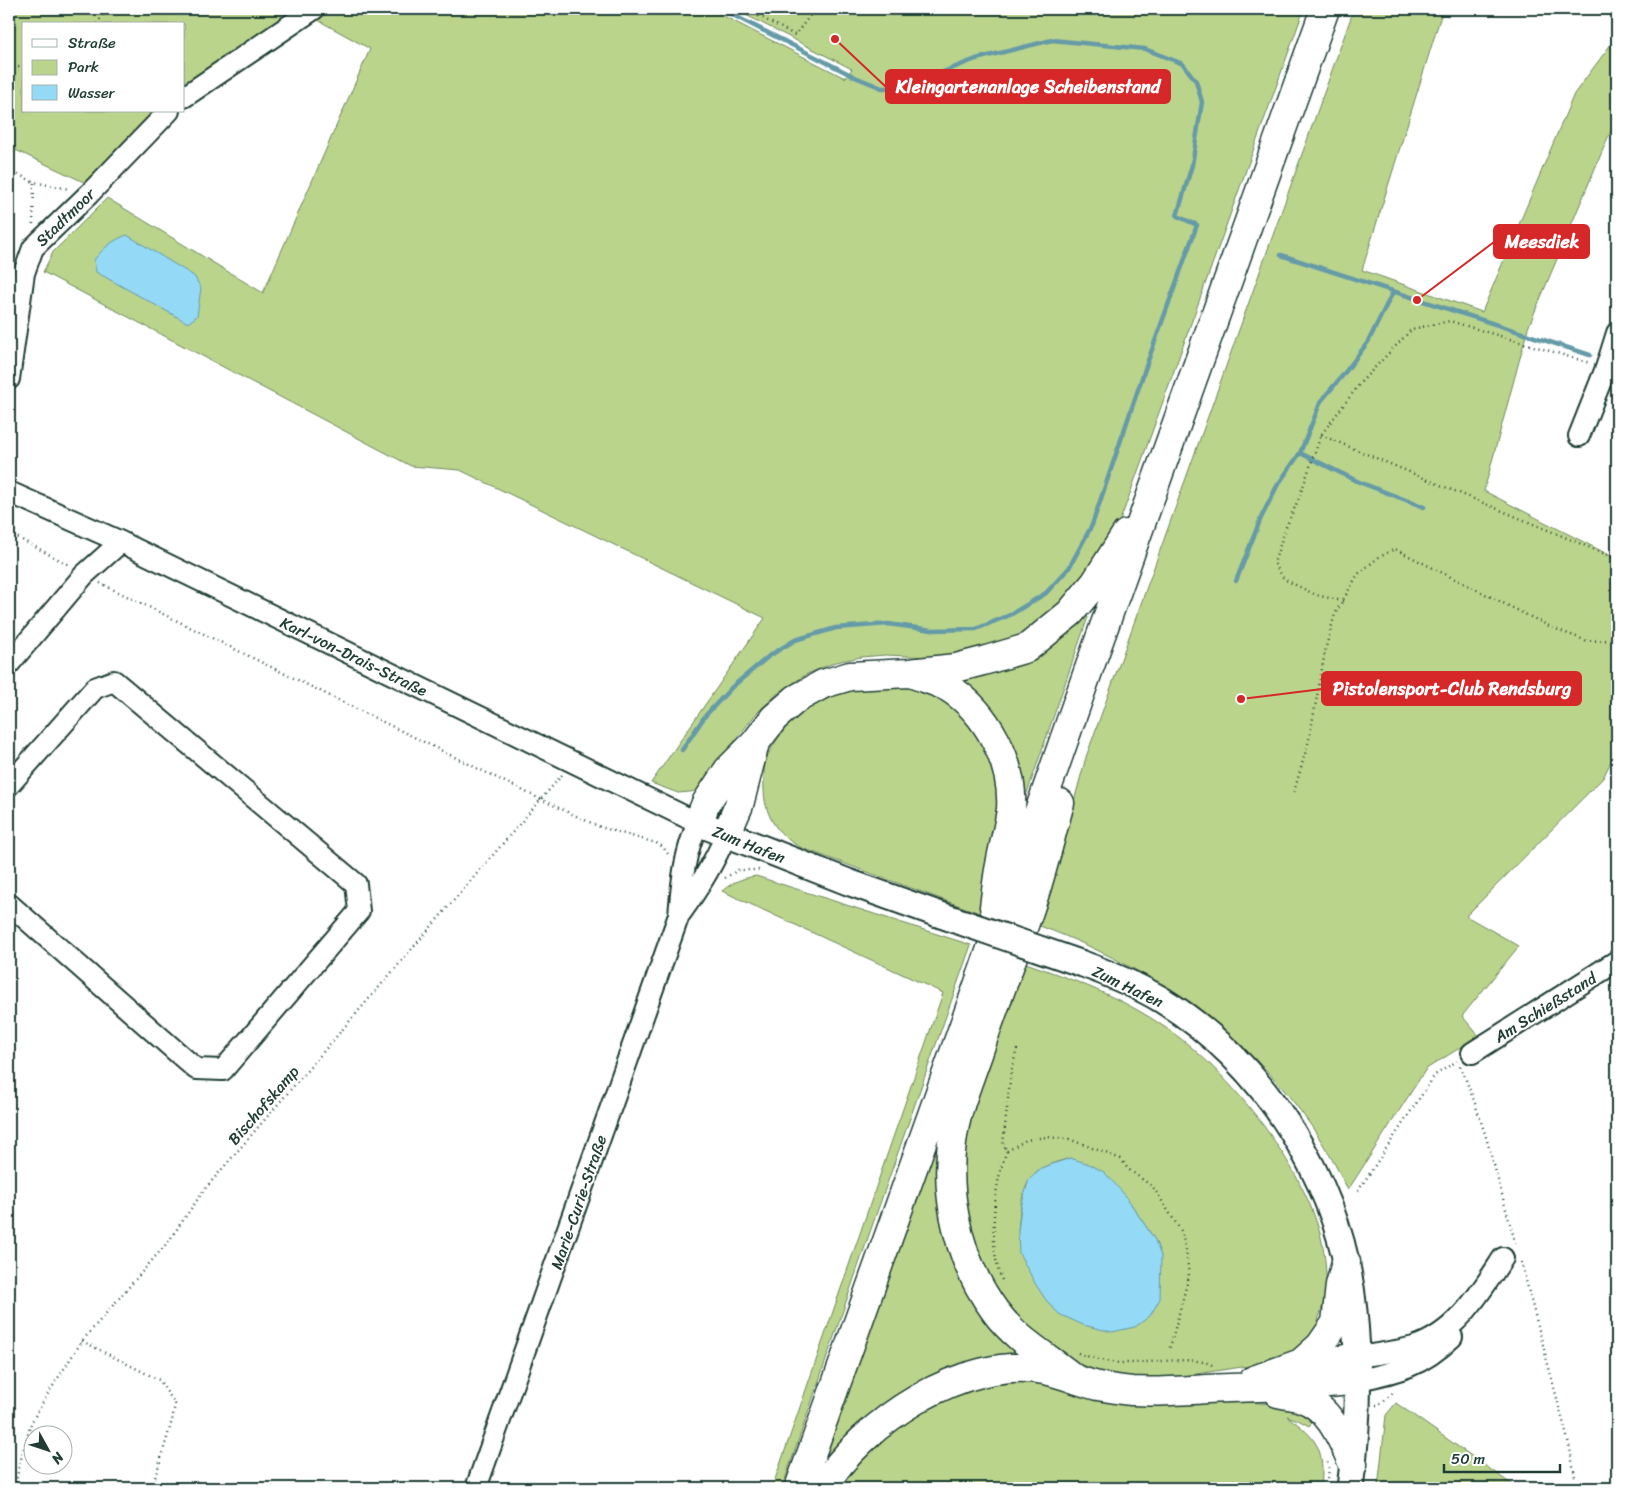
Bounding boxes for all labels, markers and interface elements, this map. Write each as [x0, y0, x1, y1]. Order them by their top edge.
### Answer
legend [22, 22, 185, 112]
text: Straße [68, 30, 116, 56]
text: Park [68, 54, 99, 80]
callout: Kleingartenanlage Scheibenstand [886, 70, 1170, 103]
text: Kleingartenanlage Scheibenstand [895, 71, 1162, 103]
text: Wasser [68, 80, 116, 106]
street label: Stadtmoor [28, 180, 103, 254]
callout: Meesdiek [1494, 225, 1589, 258]
text: Meesdiek [1504, 226, 1580, 258]
street label: Karl-von-Drais-Straße [275, 608, 433, 705]
callout: Pistolensport-Club Rendsburg [1322, 672, 1581, 705]
text: Pistolensport-Club Rendsburg [1333, 673, 1571, 705]
street label: Zum Hafen [708, 817, 790, 872]
street label: Zum Hafen [1087, 957, 1169, 1016]
street label: Am Schießstand [1487, 963, 1604, 1051]
street label: Bischofskamp [220, 1058, 307, 1152]
street label: Marie-Curie-Straße [542, 1131, 615, 1273]
north arrow [22, 1424, 72, 1474]
scale bar [1444, 1442, 1560, 1474]
text: N [45, 1446, 71, 1470]
text: 50 m [1451, 1446, 1486, 1472]

